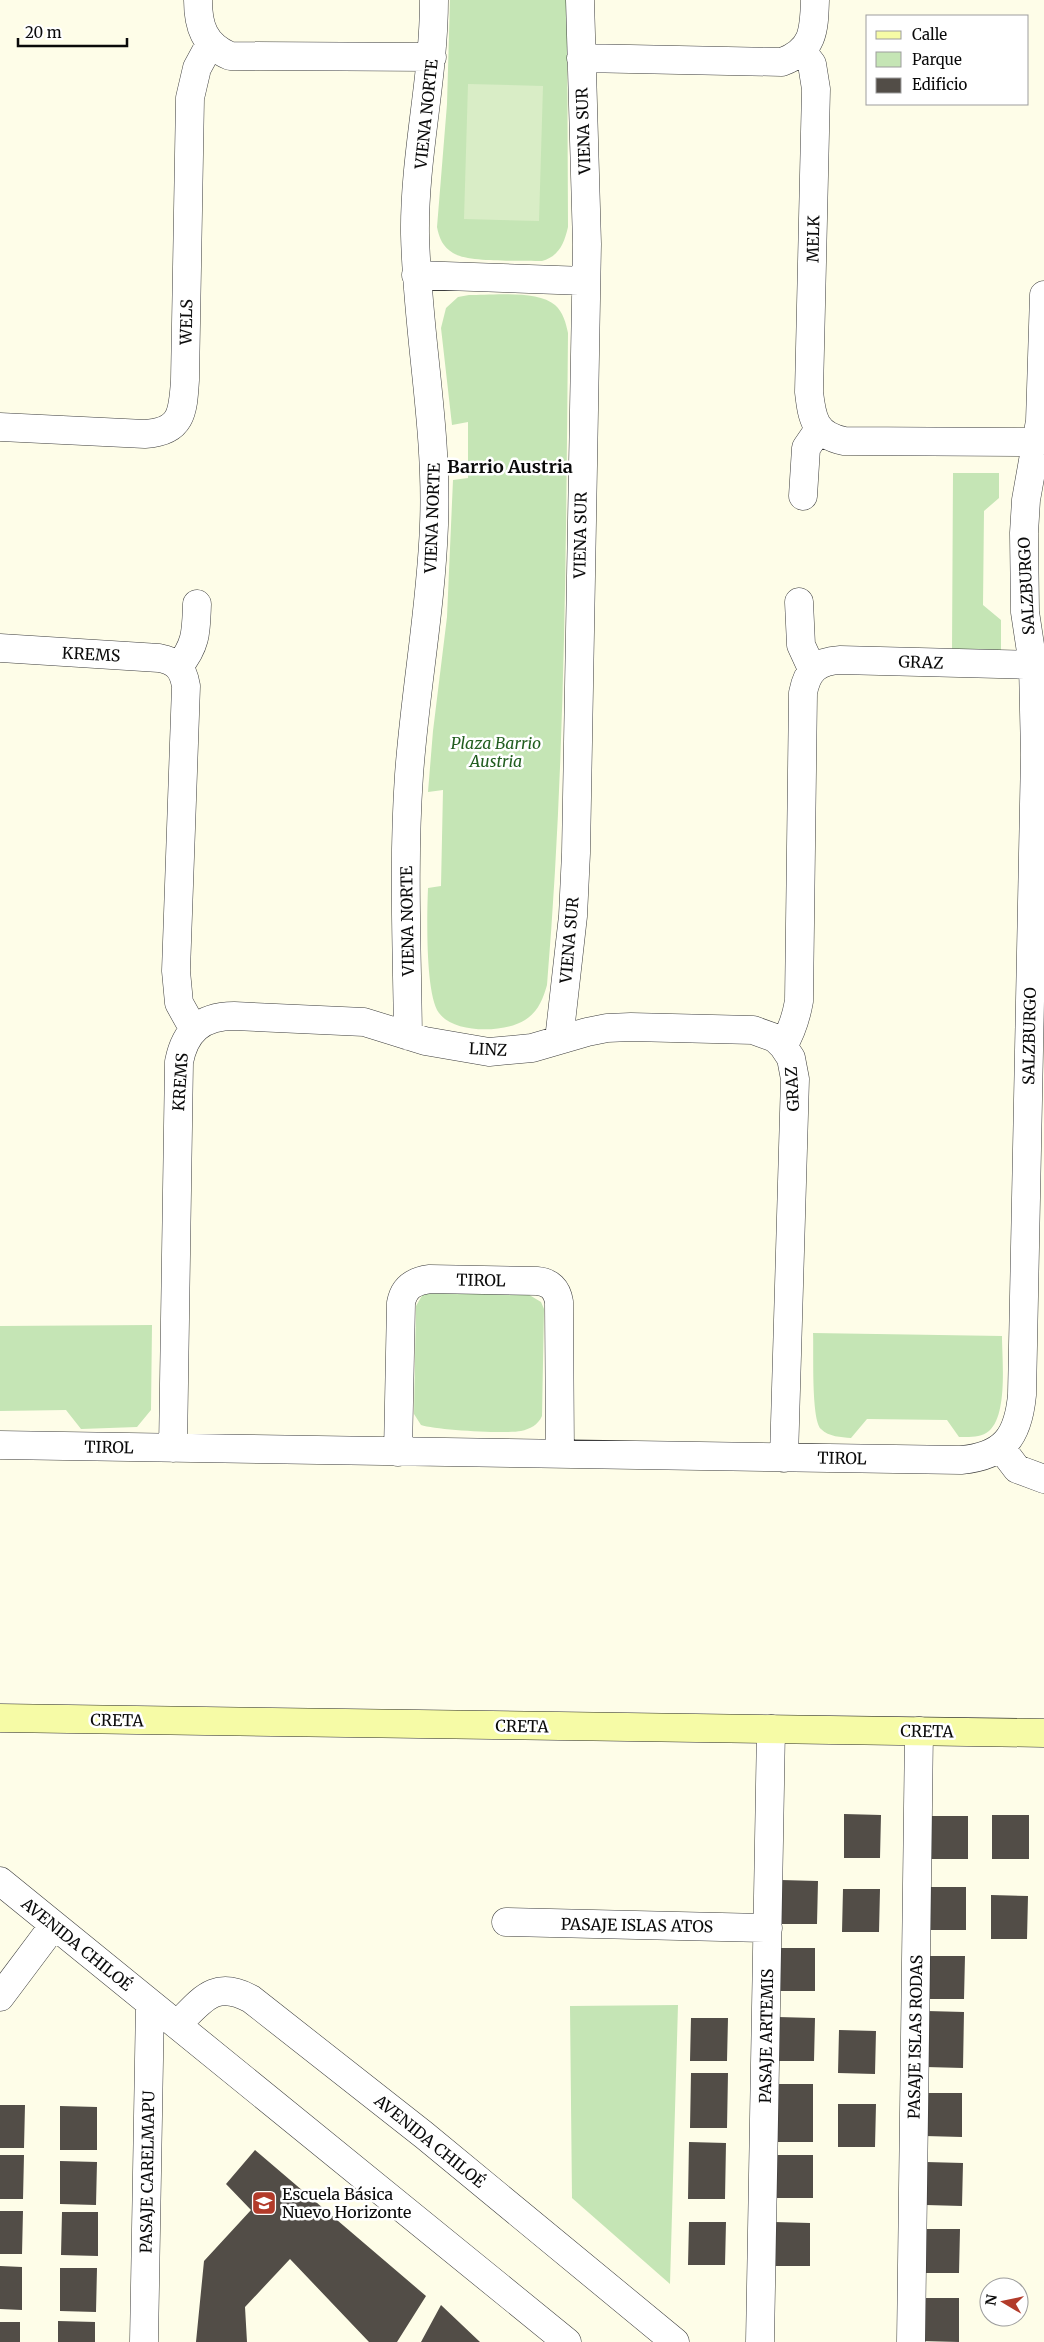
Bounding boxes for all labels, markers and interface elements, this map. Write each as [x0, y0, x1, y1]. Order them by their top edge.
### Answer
scale bar [18, 15, 126, 47]
legend [866, 15, 1029, 105]
text: 20 m [25, 23, 62, 42]
text: Calle [912, 25, 947, 44]
text: Parque [912, 50, 962, 69]
street label: VIENA NORTE [410, 57, 442, 171]
text: Edificio [912, 75, 968, 94]
street label: VIENA SUR [571, 86, 595, 176]
street label: MELK [803, 215, 823, 263]
street label: WELS [176, 299, 196, 346]
district label: Barrio Austria [447, 455, 573, 478]
street label: VIENA NORTE [420, 462, 444, 574]
street label: VIENA SUR [569, 491, 591, 580]
street label: SALZBURGO [1013, 536, 1039, 635]
street label: KREMS [61, 642, 121, 666]
street label: GRAZ [898, 651, 944, 673]
park label: Plaza Barrio Austria [451, 733, 541, 771]
street label: VIENA NORTE [396, 865, 418, 977]
street label: VIENA SUR [555, 895, 583, 985]
street label: SALZBURGO [1018, 986, 1040, 1085]
street label: LINZ [468, 1038, 508, 1060]
street label: KREMS [168, 1052, 192, 1112]
street label: GRAZ [781, 1066, 803, 1112]
street label: TIROL [456, 1270, 506, 1290]
street label: TIROL [84, 1437, 134, 1457]
street label: TIROL [817, 1448, 867, 1468]
street label: CRETA [90, 1710, 144, 1730]
street label: CRETA [495, 1716, 549, 1736]
street label: CRETA [900, 1721, 954, 1741]
street label: AVENIDA CHILOÉ [17, 1893, 137, 1995]
street label: PASAJE ISLAS ATOS [561, 1914, 713, 1936]
street label: PASAJE ISLAS RODAS [904, 1955, 926, 2119]
street label: PASAJE ARTEMIS [755, 1968, 777, 2104]
street label: PASAJE CARELMAPU [136, 2090, 158, 2254]
street label: AVENIDA CHILOÉ [370, 2090, 490, 2192]
place label: Escuela Básica Nuevo Horizonte [282, 2184, 411, 2222]
school or university icon: Escuela Básica Nuevo Horizonte [251, 2190, 277, 2216]
north arrow [979, 2277, 1029, 2327]
text: N [981, 2293, 1001, 2307]

